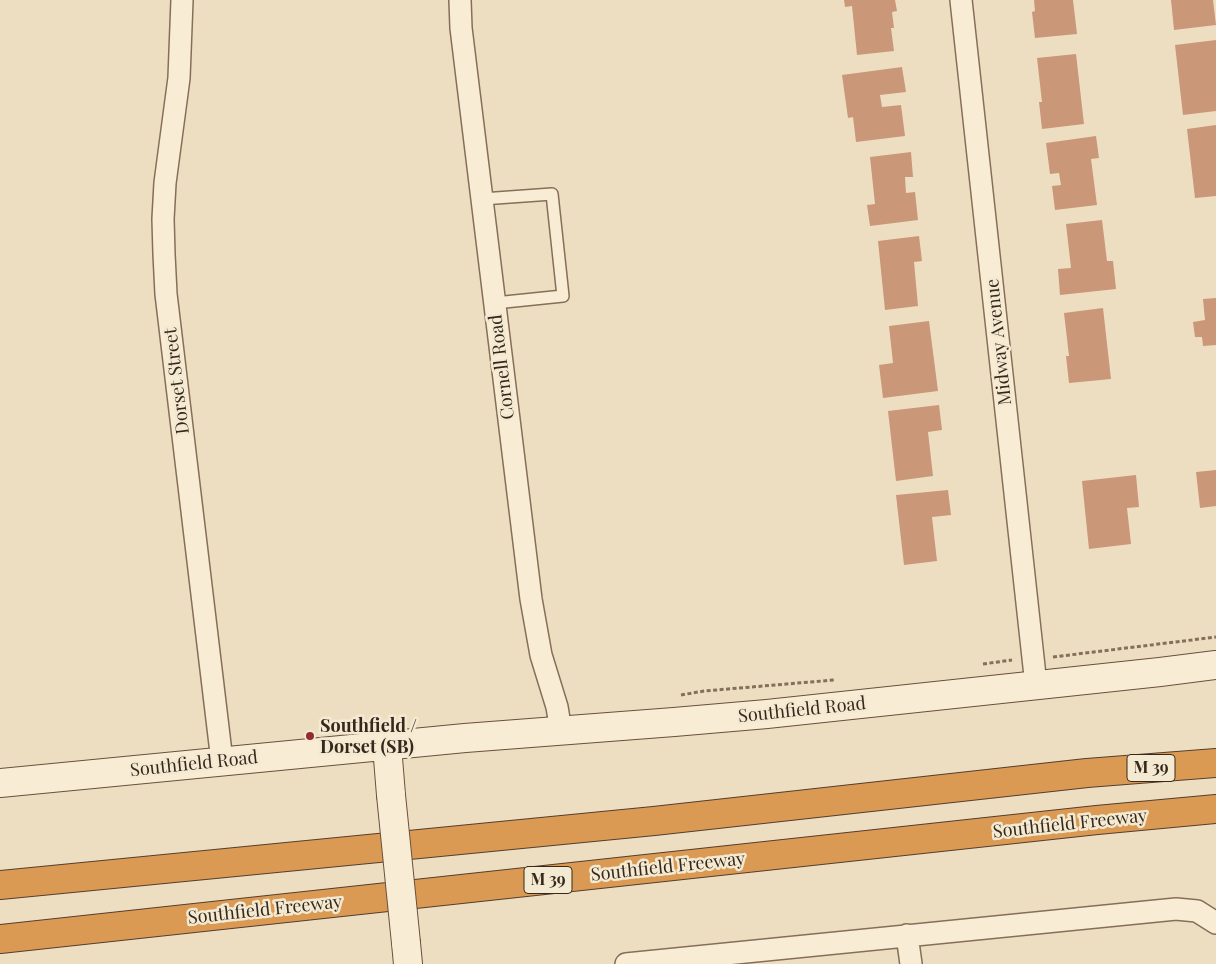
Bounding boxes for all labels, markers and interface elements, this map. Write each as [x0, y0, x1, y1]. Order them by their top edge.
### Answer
street label: Midway Avenue [982, 278, 1016, 406]
street label: Cornell Road [485, 313, 519, 421]
street label: Dorset Street [160, 326, 194, 436]
street label: Southfield Road [737, 693, 867, 727]
place label: Southfield / Dorset (SB) [320, 715, 417, 758]
marker: Southfield / Dorset (SB) [304, 730, 316, 742]
street label: Southfield Road [129, 747, 259, 781]
road number: M 39 [1127, 754, 1175, 781]
street label: Southfield Freeway [992, 805, 1148, 843]
street label: Southfield Freeway [590, 848, 746, 886]
road number: M 39 [524, 866, 572, 894]
street label: Southfield Freeway [187, 891, 343, 929]

